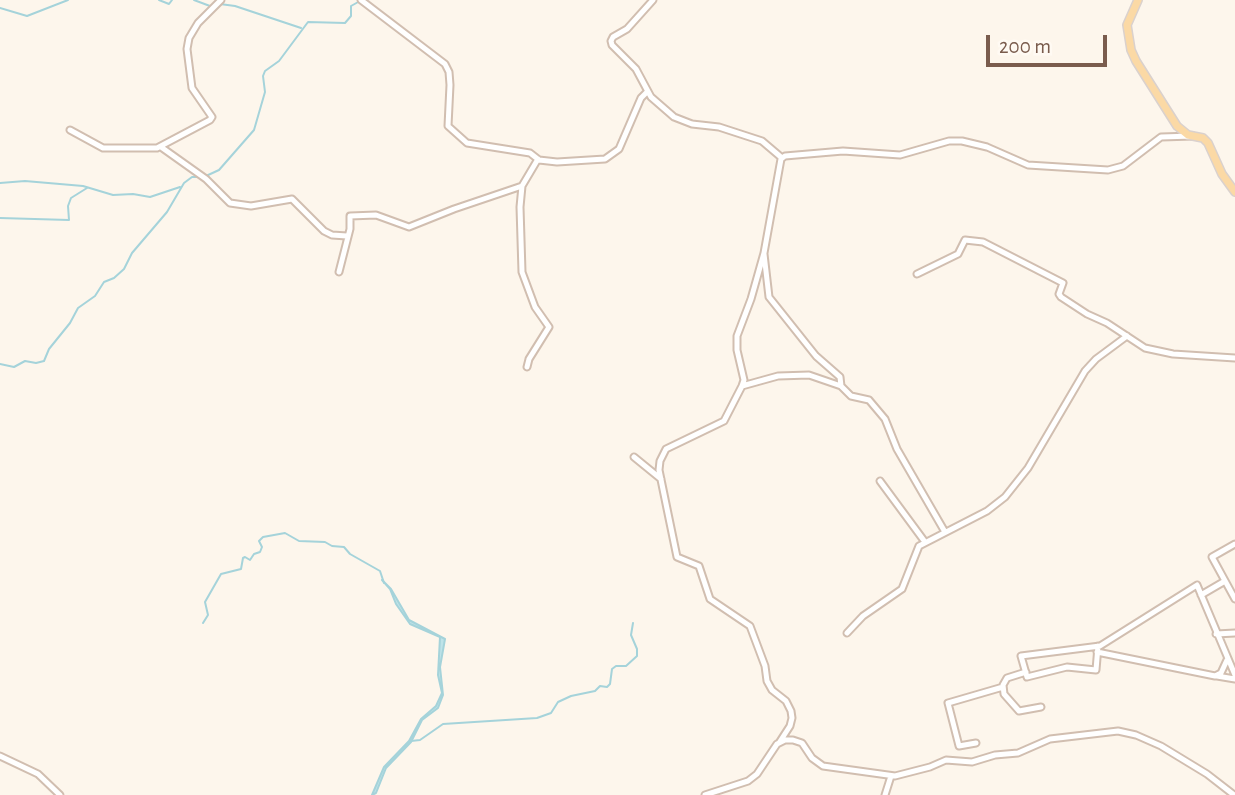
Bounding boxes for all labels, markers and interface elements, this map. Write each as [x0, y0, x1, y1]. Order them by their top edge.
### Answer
scale bar [990, 21, 1111, 65]
text: 200 m [999, 36, 1051, 57]

